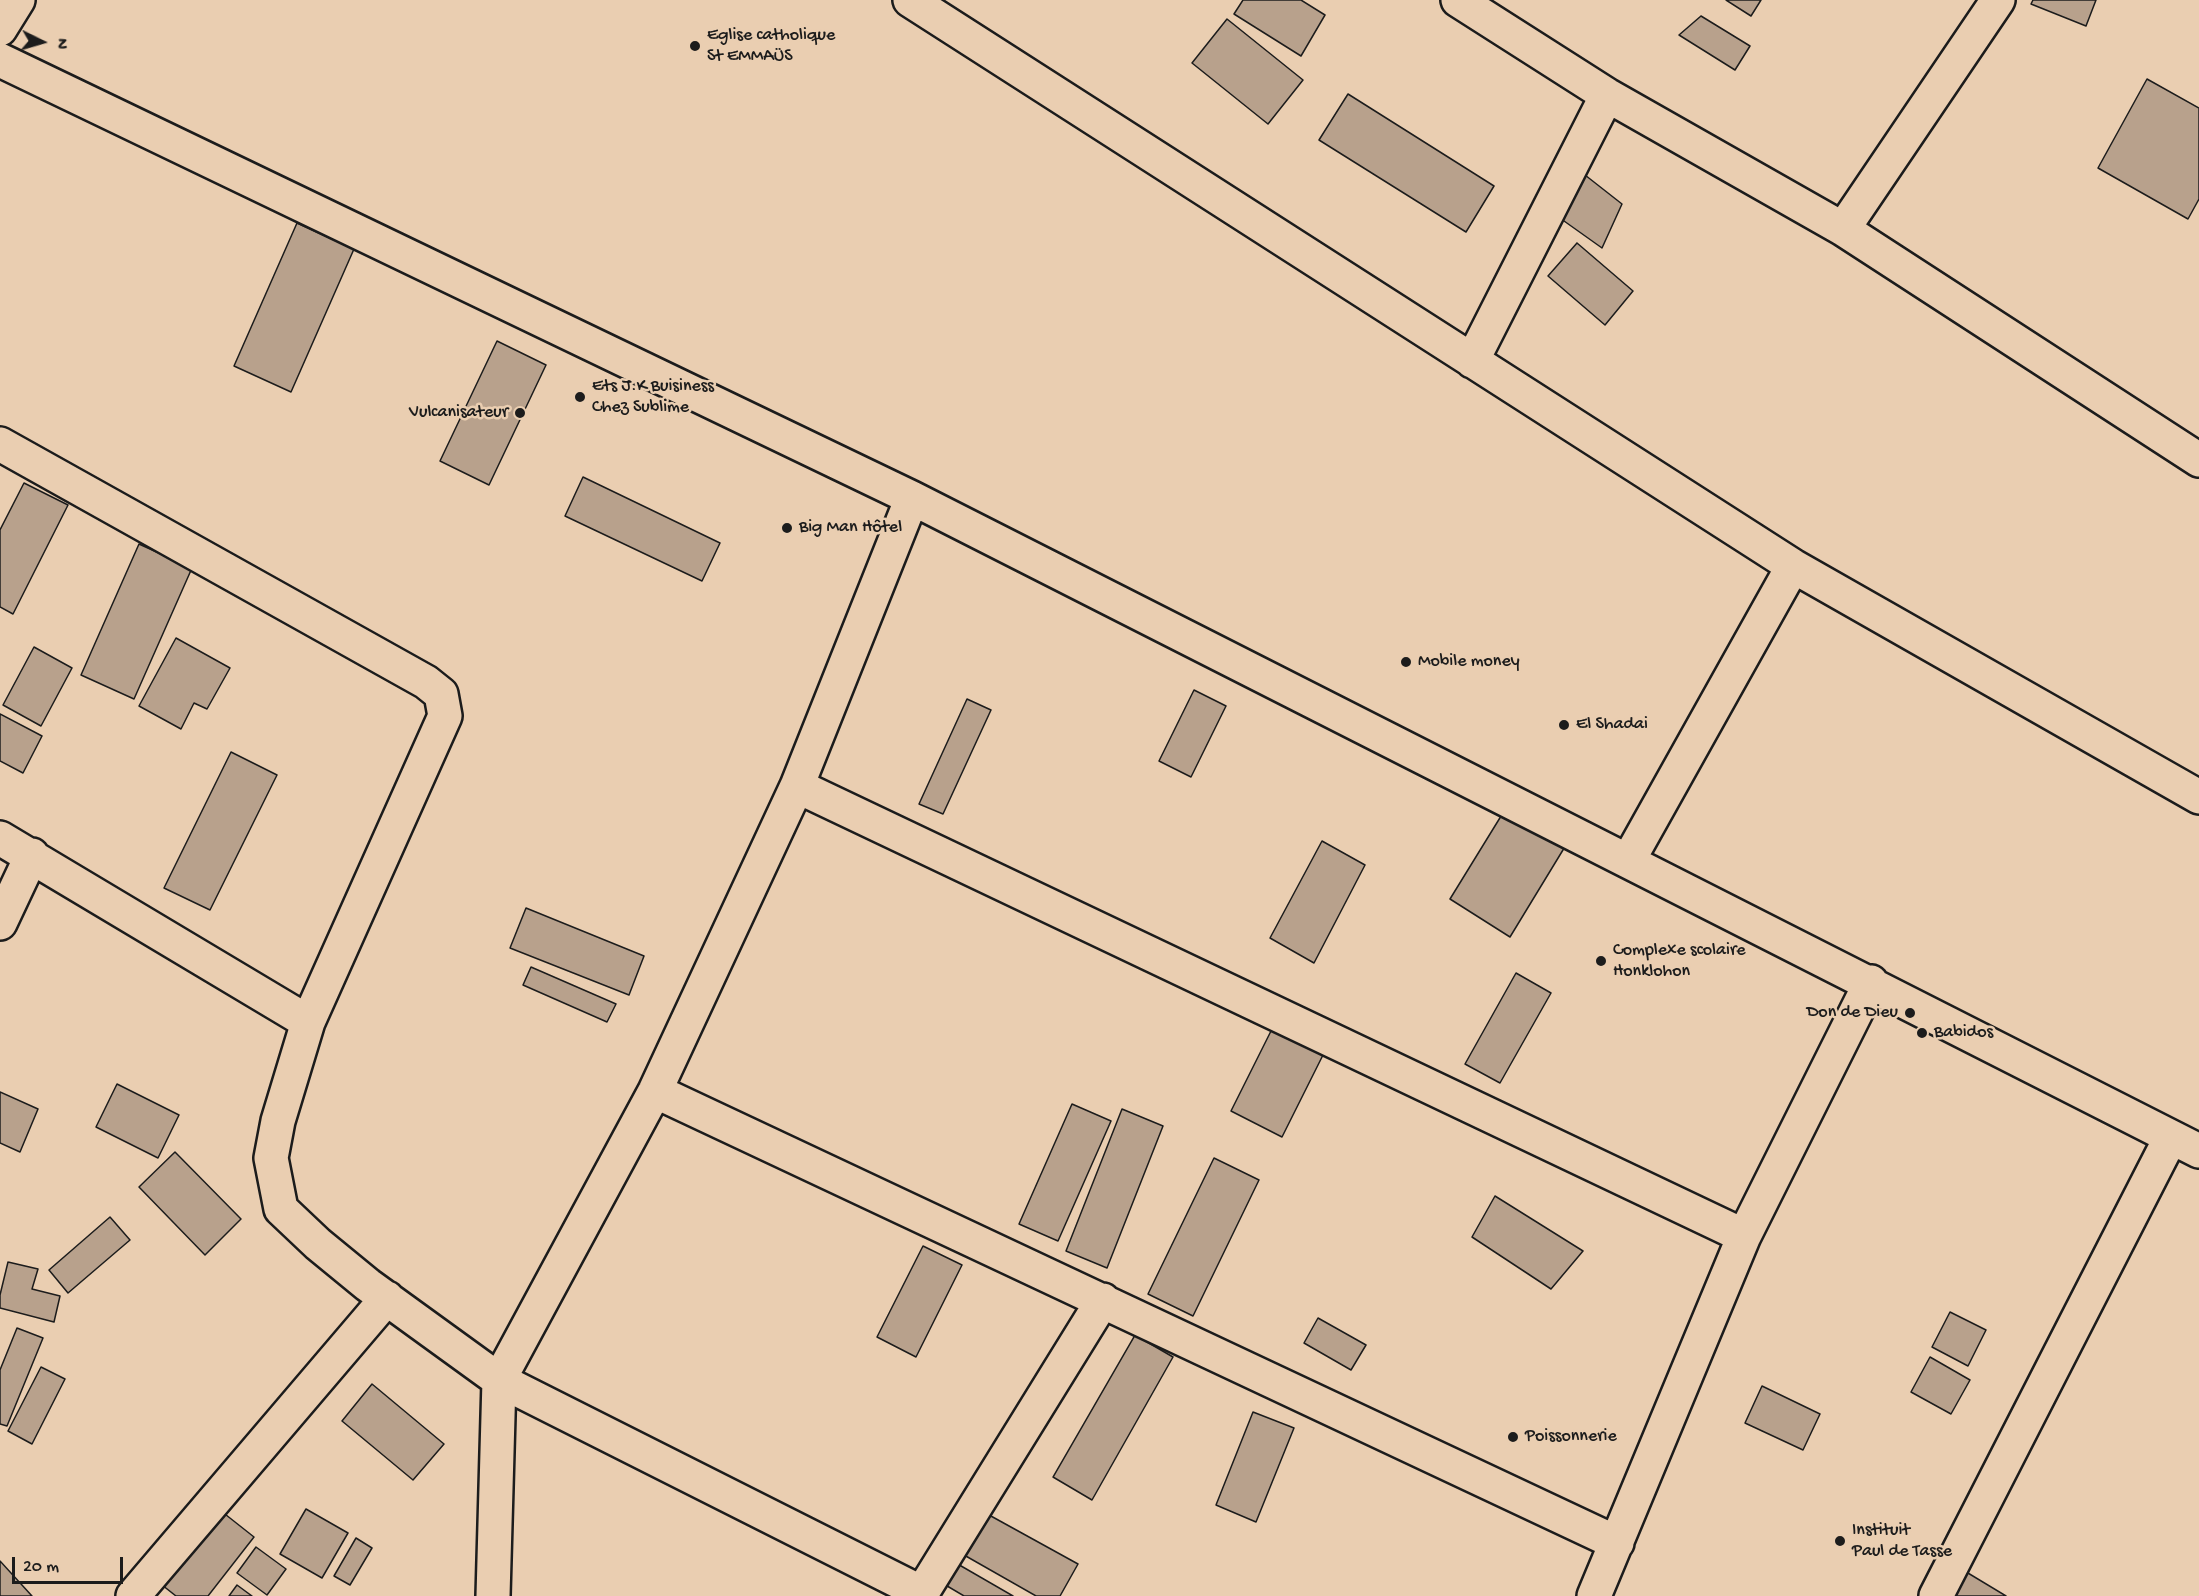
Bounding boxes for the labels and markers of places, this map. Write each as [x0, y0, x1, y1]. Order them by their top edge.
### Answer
place label: Eglise catholique St EMMAÜS [707, 25, 835, 68]
marker: Eglise catholique St EMMAÜS [688, 39, 702, 53]
place label: Ets J.K Buisiness Chez Sublime [592, 376, 714, 418]
marker: Ets J.K Buisiness Chez Sublime [573, 390, 587, 404]
place label: Vulcanisateur [409, 402, 508, 424]
marker: Vulcanisateur [513, 406, 527, 420]
place label: Big Man Hôtel [799, 517, 902, 539]
marker: Big Man Hôtel [780, 521, 794, 535]
place label: Mobile money [1418, 651, 1520, 673]
marker: Mobile money [1399, 655, 1413, 669]
place label: El Shadai [1576, 714, 1648, 736]
marker: El Shadai [1557, 718, 1571, 732]
place label: Complexe scolaire Honklohon [1613, 940, 1746, 982]
marker: Complexe scolaire Honklohon [1594, 954, 1608, 968]
place label: Don de Dieu [1807, 1002, 1898, 1024]
marker: Don de Dieu [1903, 1006, 1917, 1020]
place label: Babidos [1934, 1022, 1993, 1044]
marker: Babidos [1915, 1026, 1929, 1040]
place label: Poissonnerie [1525, 1426, 1617, 1448]
marker: Poissonnerie [1506, 1430, 1520, 1444]
place label: Instituit Paul de Tasse [1852, 1520, 1952, 1562]
marker: Instituit Paul de Tasse [1833, 1534, 1847, 1548]

